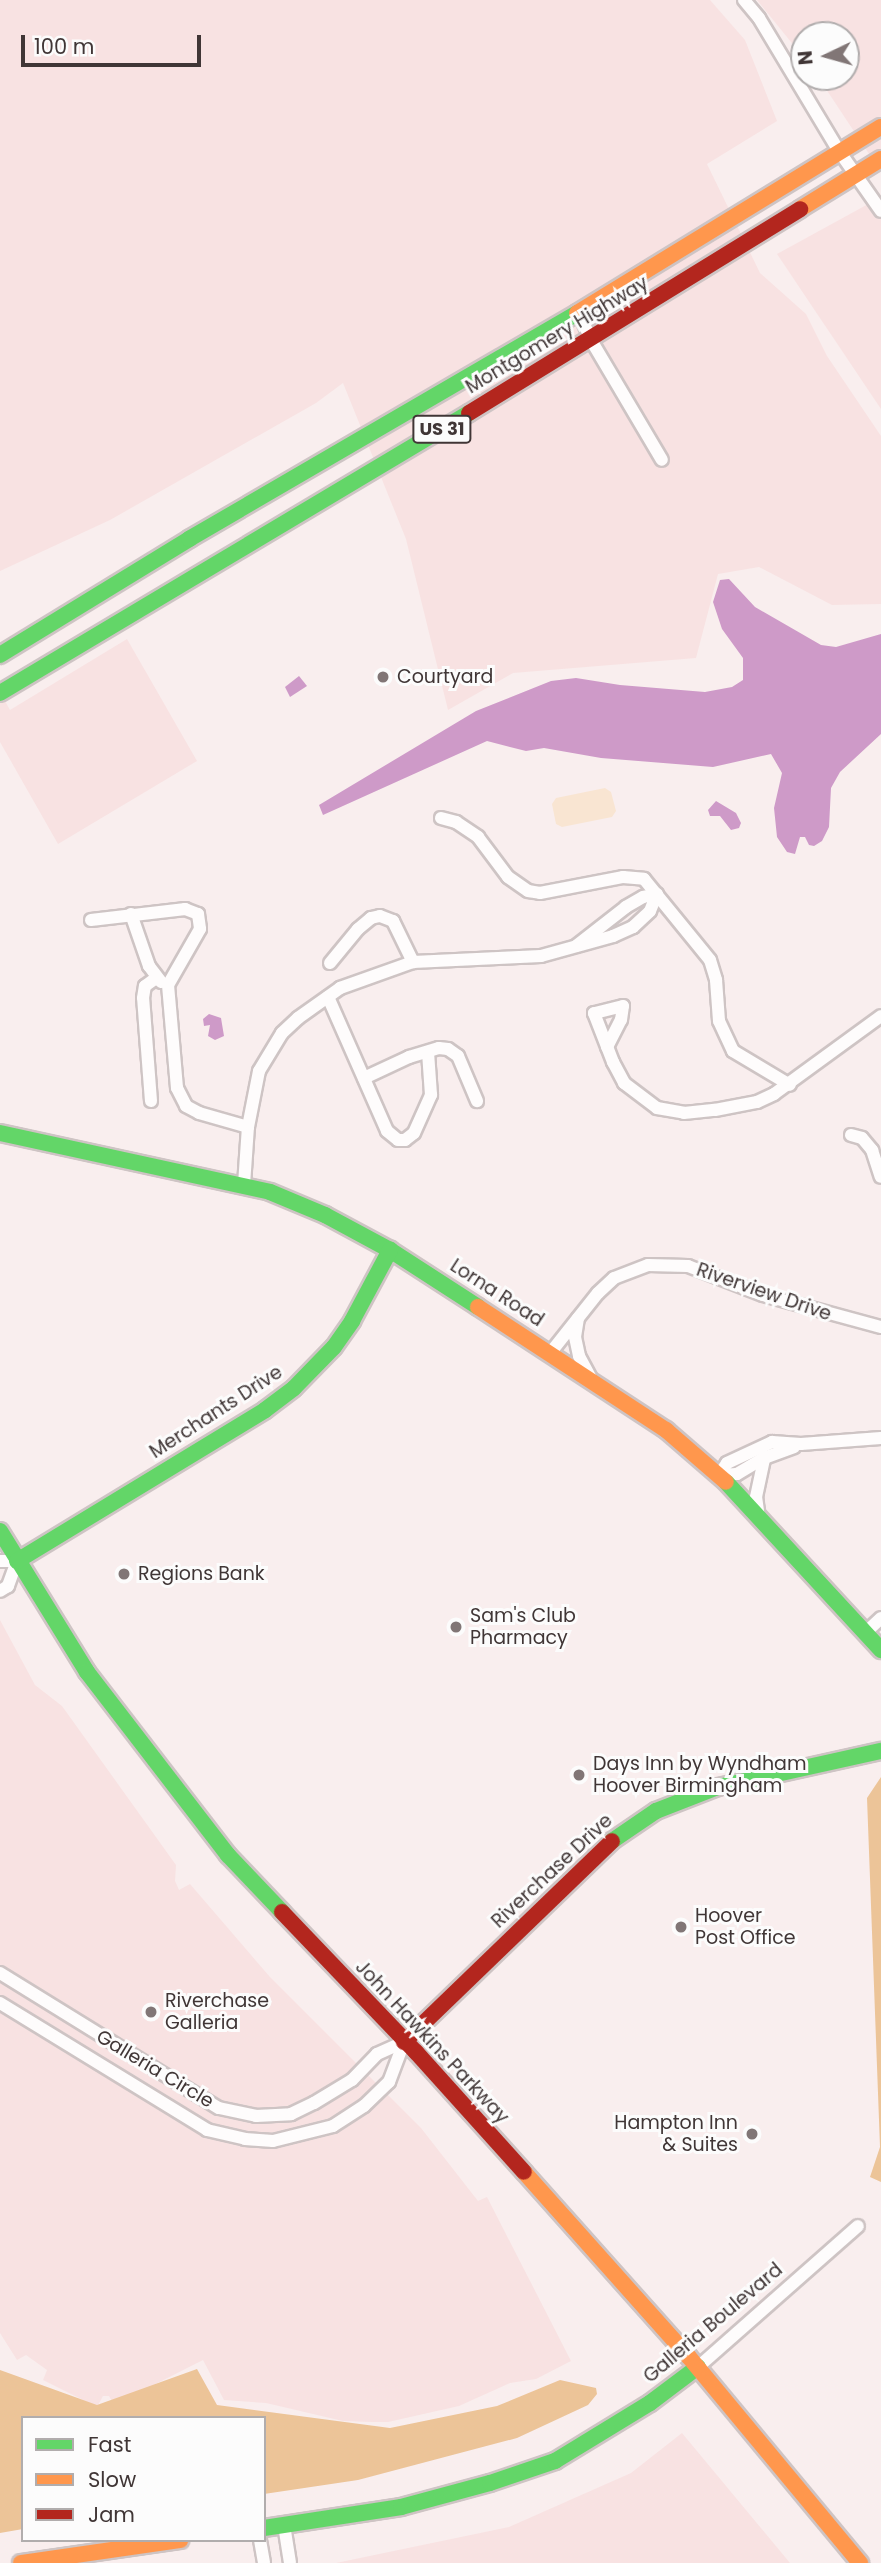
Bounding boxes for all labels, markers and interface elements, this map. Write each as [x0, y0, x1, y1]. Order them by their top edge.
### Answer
scale bar [24, 21, 205, 65]
north arrow [790, 21, 860, 91]
text: 100 m [34, 32, 94, 61]
text: N [792, 49, 820, 66]
street label: Montgomery Highway [462, 271, 652, 399]
road number: US 31 [412, 414, 472, 444]
place label: Courtyard [397, 666, 493, 688]
marker: Courtyard [375, 669, 391, 685]
street label: Lorna Road [446, 1254, 548, 1332]
street label: Riverview Drive [694, 1258, 834, 1326]
street label: Merchants Drive [145, 1361, 287, 1463]
place label: Regions Bank [138, 1563, 265, 1585]
marker: Regions Bank [116, 1566, 132, 1582]
place label: Sam's Club Pharmacy [470, 1605, 576, 1649]
marker: Sam's Club Pharmacy [448, 1619, 464, 1635]
place label: Days Inn by Wyndham Hoover Birmingham [593, 1753, 806, 1797]
marker: Days Inn by Wyndham Hoover Birmingham [571, 1767, 587, 1783]
street label: Riverchase Drive [487, 1809, 617, 1933]
place label: Hoover Post Office [695, 1905, 795, 1949]
marker: Hoover Post Office [673, 1919, 689, 1935]
street label: John Hawkins Parkway [350, 1956, 514, 2128]
place label: Riverchase Galleria [165, 1990, 269, 2034]
marker: Riverchase Galleria [143, 2004, 159, 2020]
street label: Galleria Circle [92, 2025, 218, 2113]
place label: Hampton Inn & Suites [614, 2112, 738, 2156]
marker: Hampton Inn & Suites [744, 2126, 760, 2142]
street label: Galleria Boulevard [639, 2258, 787, 2388]
legend [21, 2416, 266, 2542]
text: Fast [88, 2430, 131, 2459]
text: Slow [88, 2465, 136, 2494]
text: Jam [88, 2500, 135, 2529]

